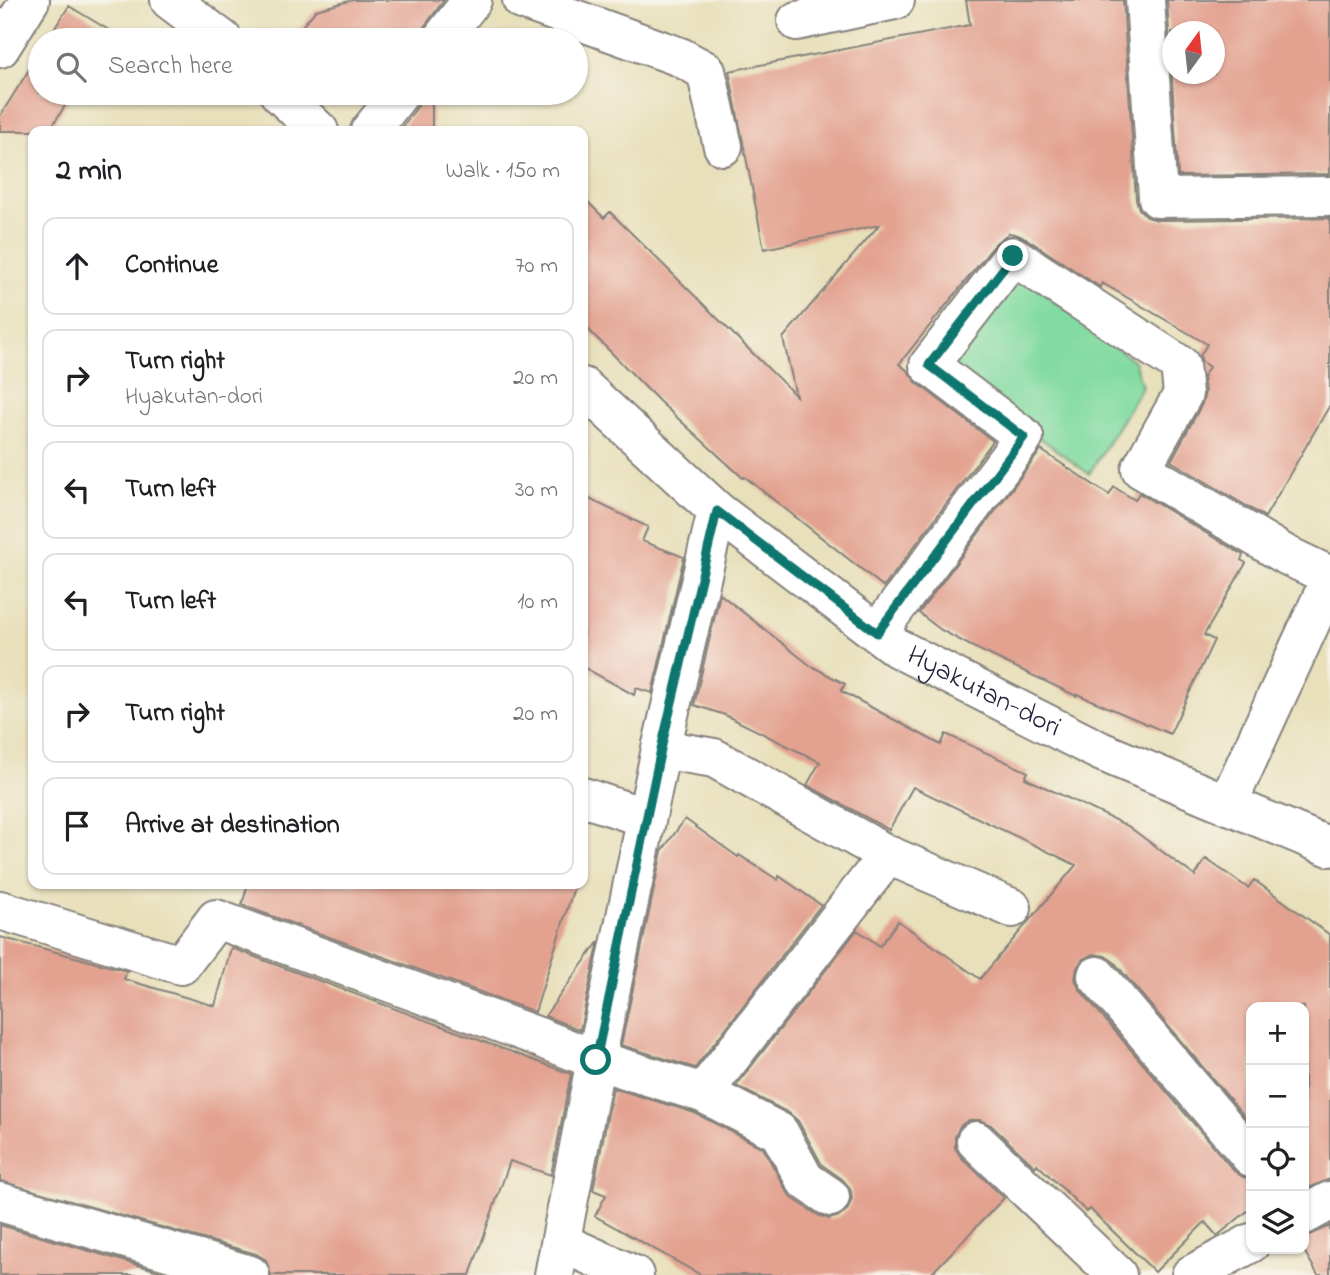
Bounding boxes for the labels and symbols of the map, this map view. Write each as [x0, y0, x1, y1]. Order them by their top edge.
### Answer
north arrow [1162, 21, 1225, 84]
route end [997, 240, 1028, 271]
street label: Hyakutan-dori [899, 636, 1068, 748]
route start [580, 1044, 611, 1075]

